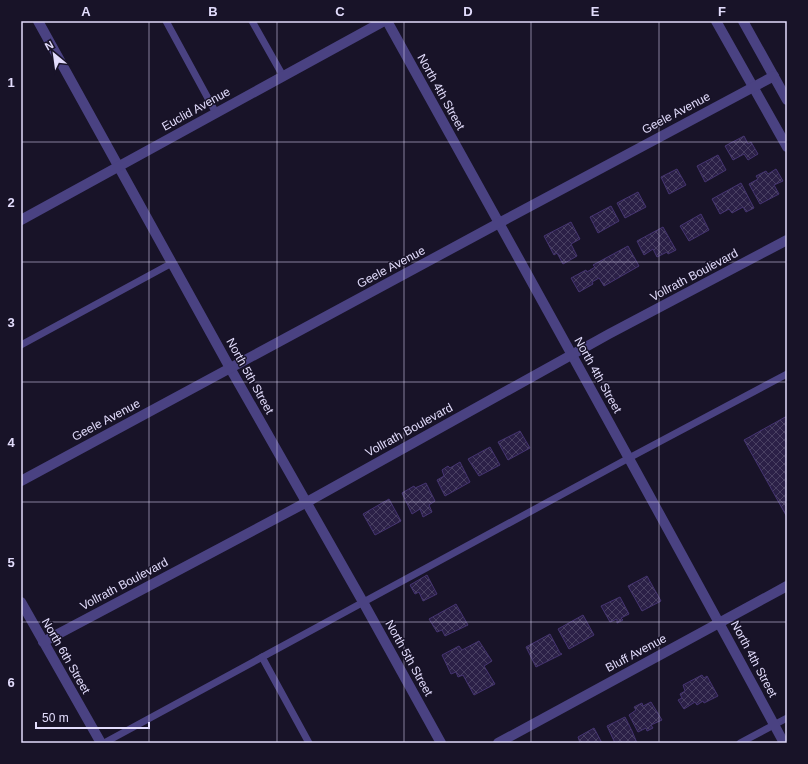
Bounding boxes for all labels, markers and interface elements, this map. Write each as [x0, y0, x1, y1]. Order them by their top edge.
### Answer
text: A [81, 4, 91, 19]
text: B [208, 4, 218, 19]
text: C [335, 4, 345, 19]
text: D [463, 4, 473, 19]
text: E [591, 4, 600, 19]
text: F [718, 4, 726, 19]
north arrow [34, 34, 74, 74]
text: N [43, 38, 56, 52]
street label: North 4th Street [414, 52, 468, 133]
text: 1 [7, 75, 15, 90]
street label: Euclid Avenue [159, 84, 233, 134]
street label: Geele Avenue [640, 89, 713, 137]
text: 2 [7, 195, 15, 210]
street label: Geele Avenue [355, 243, 428, 291]
street label: Vollrath Boulevard [648, 246, 740, 304]
text: 3 [7, 315, 15, 330]
street label: North 4th Street [571, 335, 625, 416]
street label: North 5th Street [223, 336, 277, 417]
street label: Geele Avenue [70, 396, 143, 444]
street label: Vollrath Boulevard [363, 400, 455, 460]
text: 4 [7, 435, 15, 450]
text: 5 [7, 555, 15, 570]
street label: Vollrath Boulevard [78, 555, 170, 613]
street label: North 6th Street [39, 616, 94, 697]
street label: North 5th Street [382, 618, 436, 699]
street label: North 4th Street [728, 618, 780, 700]
street label: Bluff Avenue [603, 631, 669, 675]
text: 6 [7, 675, 15, 690]
scale bar [36, 704, 149, 730]
text: 50 m [42, 711, 69, 725]

